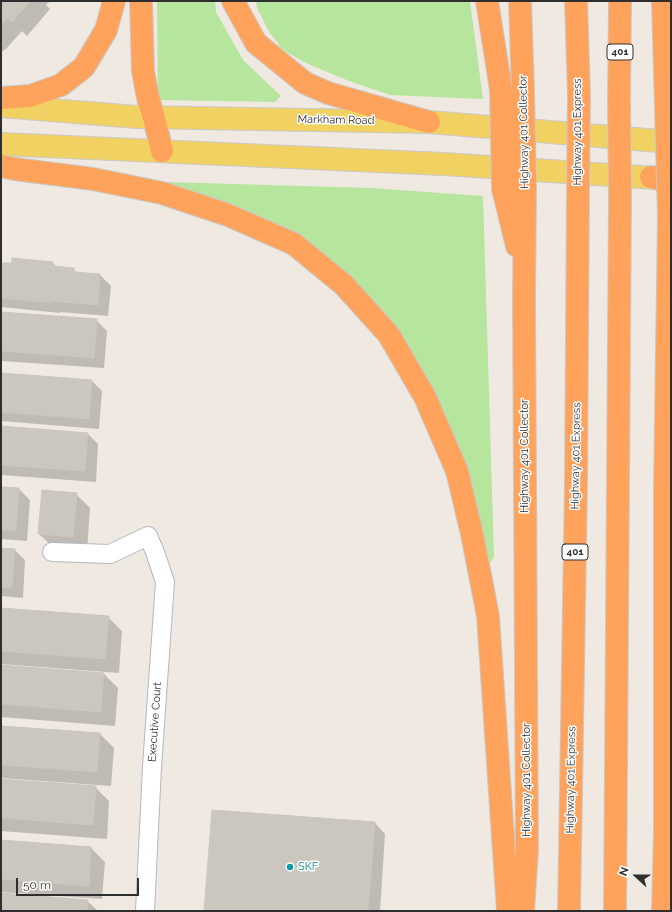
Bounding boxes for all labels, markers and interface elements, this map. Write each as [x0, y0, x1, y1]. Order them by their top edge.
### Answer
road number: 401 [607, 44, 633, 60]
street label: Highway 401 Collector [516, 75, 532, 189]
street label: Highway 401 Express [571, 78, 585, 186]
street label: Markham Road [297, 113, 375, 127]
street label: Highway 401 Collector [518, 399, 532, 513]
street label: Highway 401 Express [568, 402, 584, 510]
road number: 401 [562, 544, 588, 560]
street label: Executive Court [146, 682, 164, 762]
street label: Highway 401 Collector [520, 723, 534, 837]
street label: Highway 401 Express [563, 726, 579, 834]
north arrow [616, 856, 656, 896]
place label: SKF [298, 860, 318, 874]
marker: SKF [285, 862, 295, 872]
text: N [617, 865, 632, 878]
scale bar [18, 870, 141, 896]
text: 50 m [23, 878, 51, 892]

